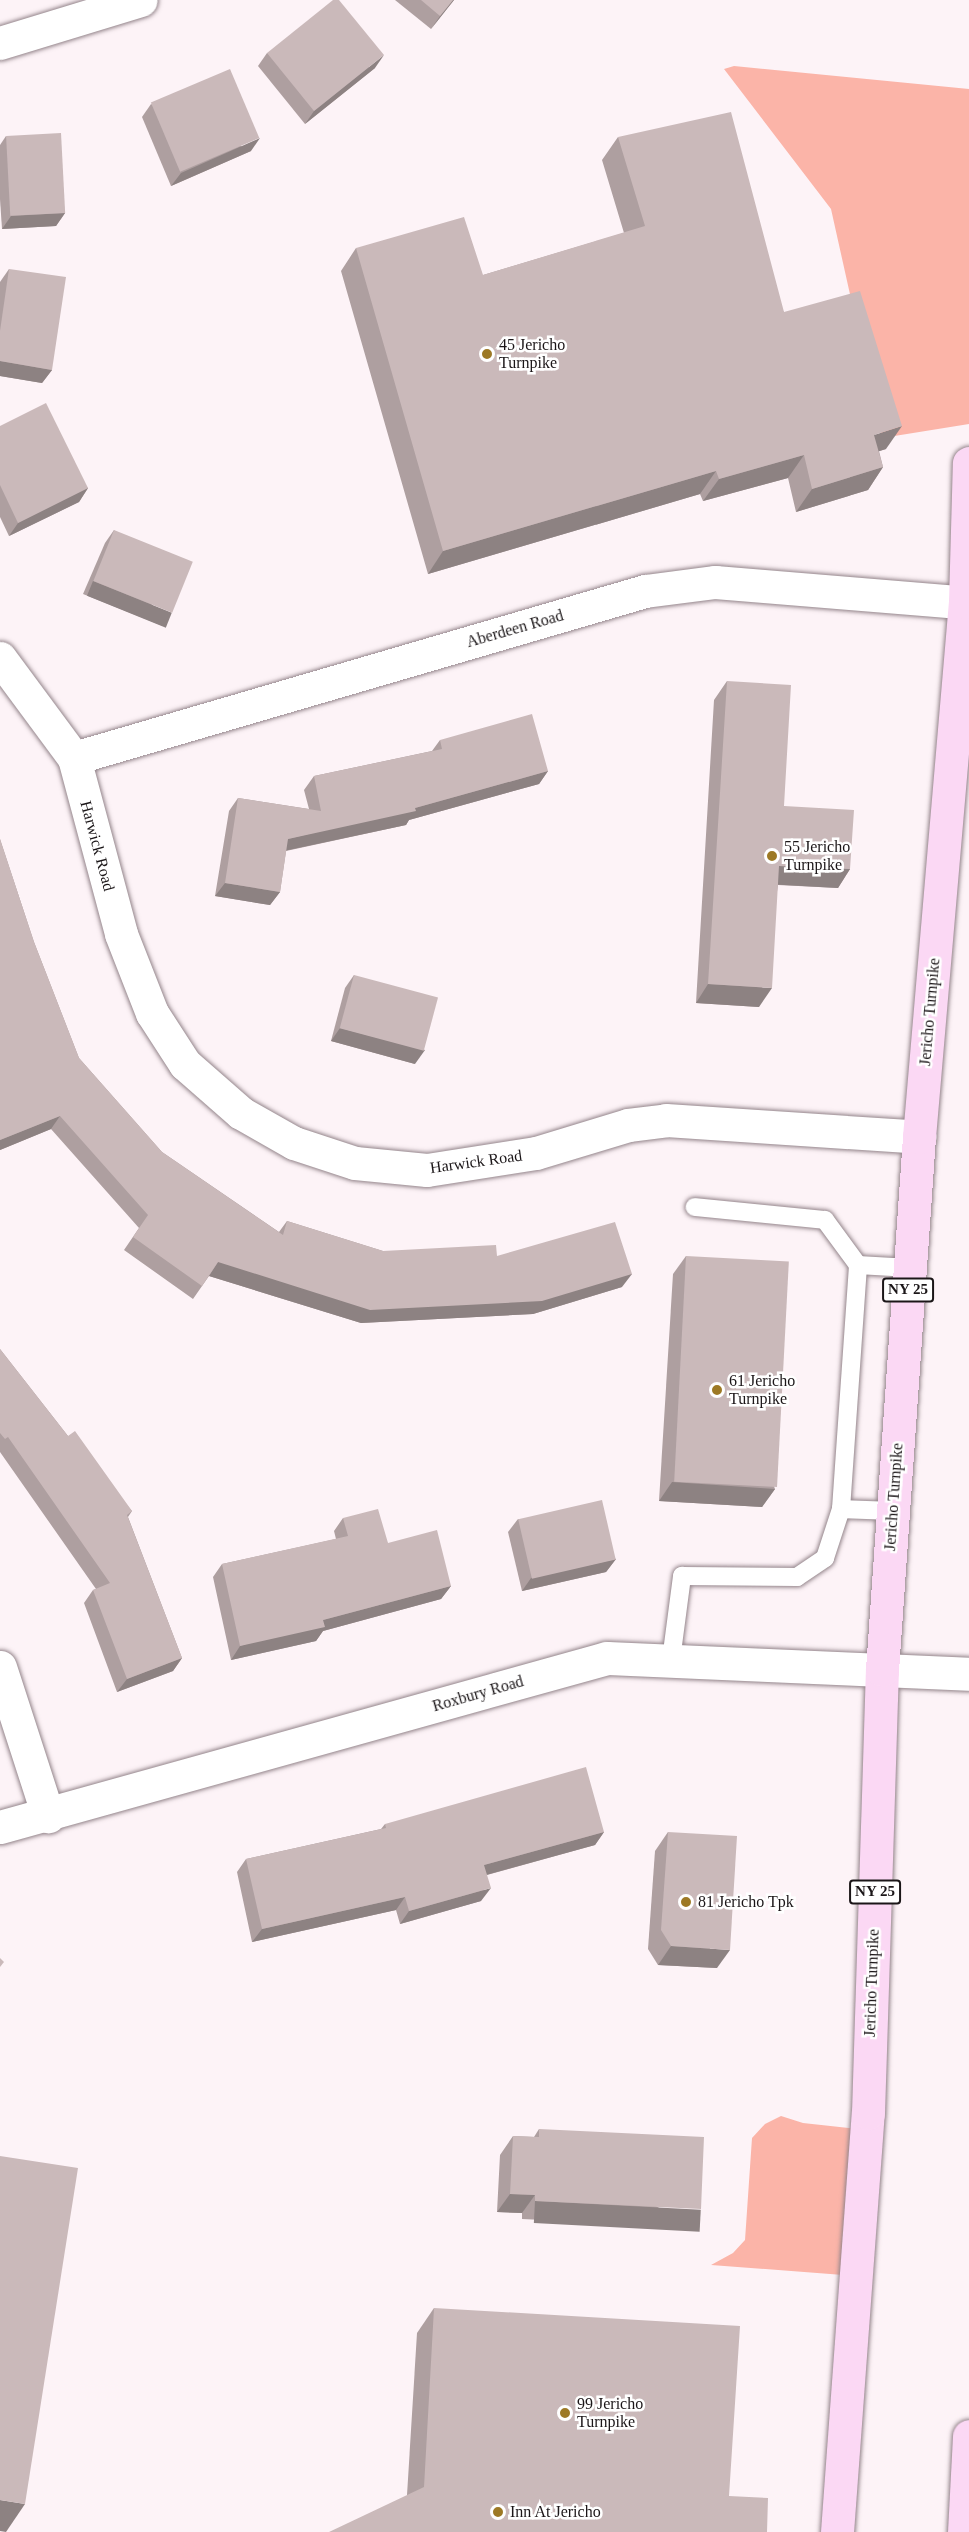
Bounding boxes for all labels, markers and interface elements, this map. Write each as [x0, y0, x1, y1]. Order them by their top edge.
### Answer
place label: 45 Jericho Turnpike [499, 335, 565, 373]
marker: 45 Jericho Turnpike [480, 347, 494, 361]
street label: Aberdeen Road [464, 606, 566, 652]
street label: Harwick Road [76, 799, 118, 893]
place label: 55 Jericho Turnpike [784, 837, 850, 875]
marker: 55 Jericho Turnpike [765, 849, 779, 863]
street label: Jericho Turnpike [916, 957, 944, 1067]
street label: Harwick Road [429, 1146, 523, 1178]
road number: NY 25 [881, 1278, 935, 1302]
place label: 61 Jericho Turnpike [729, 1371, 795, 1409]
marker: 61 Jericho Turnpike [710, 1383, 724, 1397]
street label: Jericho Turnpike [881, 1442, 907, 1552]
street label: Roxbury Road [430, 1672, 526, 1716]
road number: NY 25 [848, 1880, 902, 1904]
place label: 81 Jericho Tpk [698, 1892, 794, 1912]
marker: 81 Jericho Tpk [679, 1895, 693, 1909]
street label: Jericho Turnpike [861, 1929, 883, 2037]
place label: 99 Jericho Turnpike [577, 2394, 643, 2432]
marker: 99 Jericho Turnpike [558, 2406, 572, 2420]
place label: Inn At Jericho [510, 2502, 602, 2522]
marker: Inn At Jericho [491, 2505, 505, 2519]

